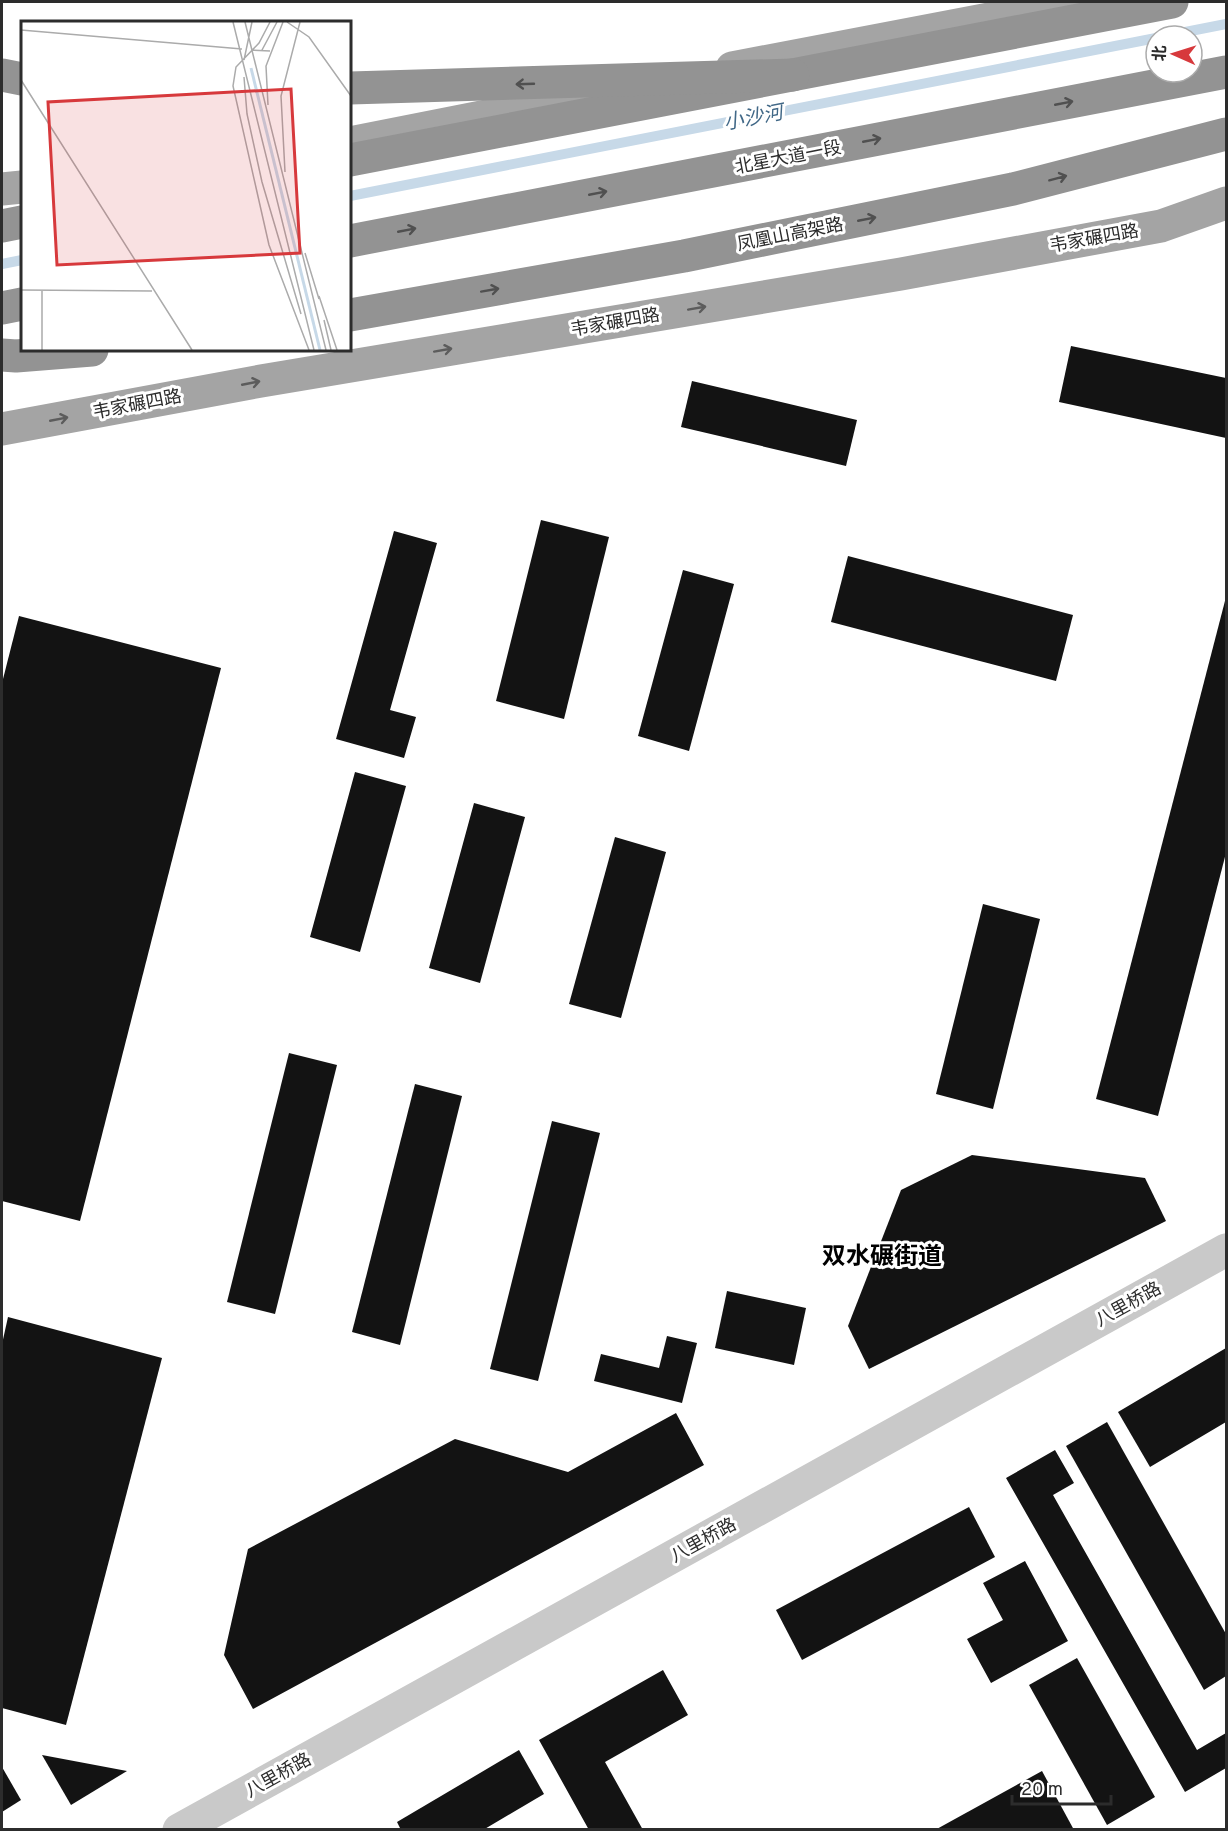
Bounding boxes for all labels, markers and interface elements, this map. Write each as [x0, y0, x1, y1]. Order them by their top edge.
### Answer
inset map [21, 21, 351, 351]
north arrow [1144, 24, 1204, 84]
text: 北 [1151, 45, 1171, 62]
one-way arrow [515, 78, 535, 90]
one-way arrow [1054, 97, 1073, 108]
water label: 小沙河 [721, 100, 789, 137]
one-way arrow [862, 134, 882, 145]
street label: 北星大道一段 [733, 137, 843, 180]
one-way arrow [1048, 172, 1067, 183]
one-way arrow [588, 187, 608, 198]
one-way arrow [857, 213, 876, 224]
street label: 凤凰山高架路 [735, 214, 845, 257]
street label: 韦家碾四路 [1048, 220, 1141, 259]
one-way arrow [397, 224, 416, 235]
one-way arrow [479, 285, 499, 296]
one-way arrow [687, 302, 707, 313]
street label: 韦家碾四路 [569, 304, 662, 343]
one-way arrow [433, 345, 452, 356]
one-way arrow [240, 377, 260, 388]
street label: 韦家碾四路 [91, 386, 184, 425]
one-way arrow [49, 413, 68, 424]
district label: 双水碾街道 [822, 1243, 942, 1273]
street label: 八里桥路 [1092, 1278, 1166, 1333]
street label: 八里桥路 [667, 1514, 741, 1569]
street label: 八里桥路 [242, 1749, 316, 1804]
scale bar [1012, 1768, 1111, 1806]
text: 20 m [1021, 1779, 1063, 1802]

